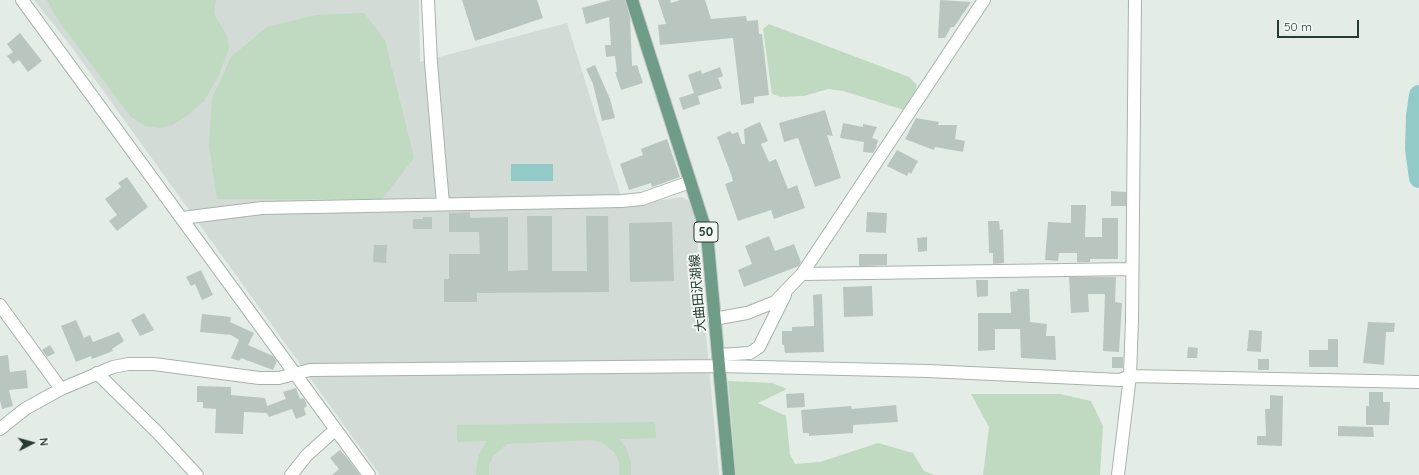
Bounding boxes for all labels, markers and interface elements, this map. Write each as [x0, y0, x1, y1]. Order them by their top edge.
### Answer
scale bar [1279, 12, 1361, 38]
text: 50 m [1284, 19, 1312, 34]
road number: 50 [694, 222, 718, 242]
street label: 大曲田沢湖線 [687, 253, 709, 333]
north arrow [12, 423, 52, 463]
text: N [37, 437, 51, 447]

